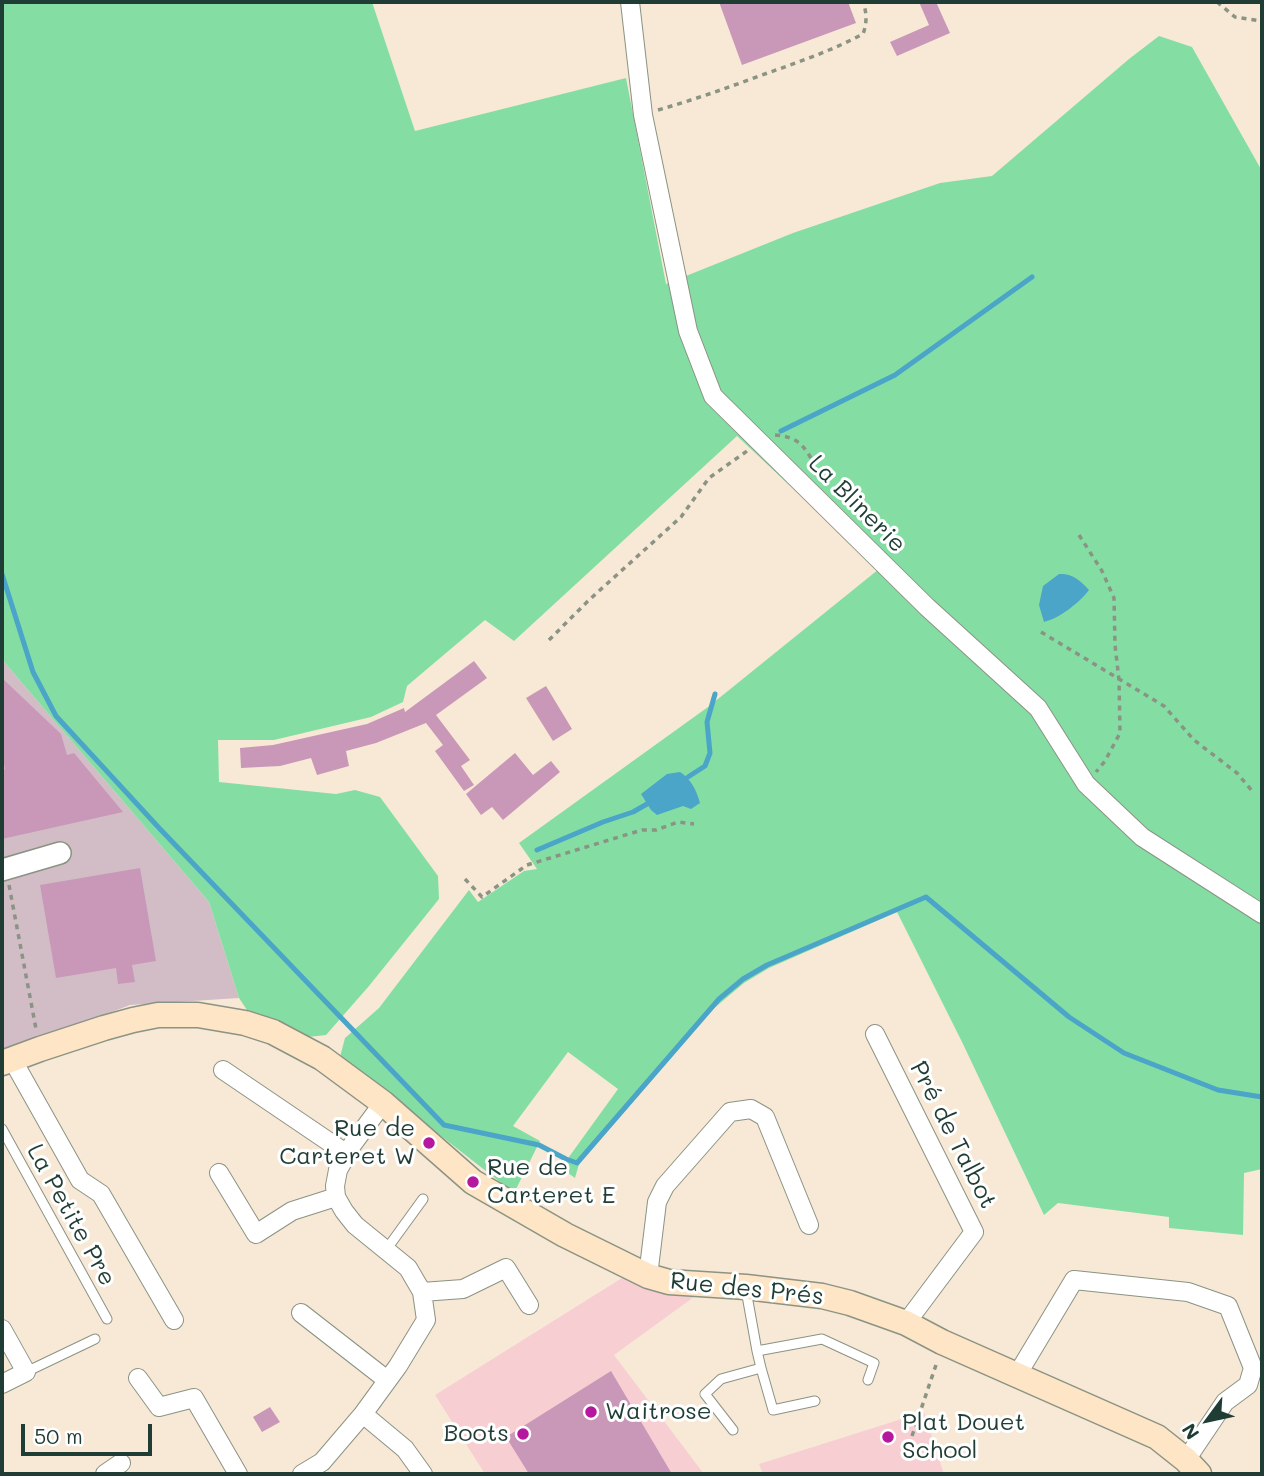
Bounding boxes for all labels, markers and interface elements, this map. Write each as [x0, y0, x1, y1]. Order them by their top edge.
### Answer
street label: La Blinerie [802, 449, 912, 559]
street label: Pré de Talbot [904, 1057, 1002, 1213]
place label: Rue de Carteret W [279, 1115, 415, 1171]
marker: Rue de Carteret W [421, 1135, 437, 1151]
street label: La Petite Pre [20, 1139, 122, 1291]
place label: Rue de Carteret E [487, 1154, 615, 1210]
marker: Rue de Carteret E [465, 1174, 481, 1190]
street label: Rue des Prés [669, 1267, 825, 1311]
north arrow [1173, 1385, 1243, 1455]
place label: Waitrose [605, 1398, 712, 1426]
marker: Waitrose [583, 1404, 599, 1420]
place label: Plat Douet School [902, 1409, 1025, 1465]
scale bar [24, 1410, 156, 1454]
text: N [1176, 1419, 1204, 1445]
place label: Boots [443, 1420, 509, 1448]
text: 50 m [34, 1422, 83, 1449]
marker: Boots [515, 1426, 531, 1442]
marker: Plat Douet School [880, 1429, 896, 1445]

